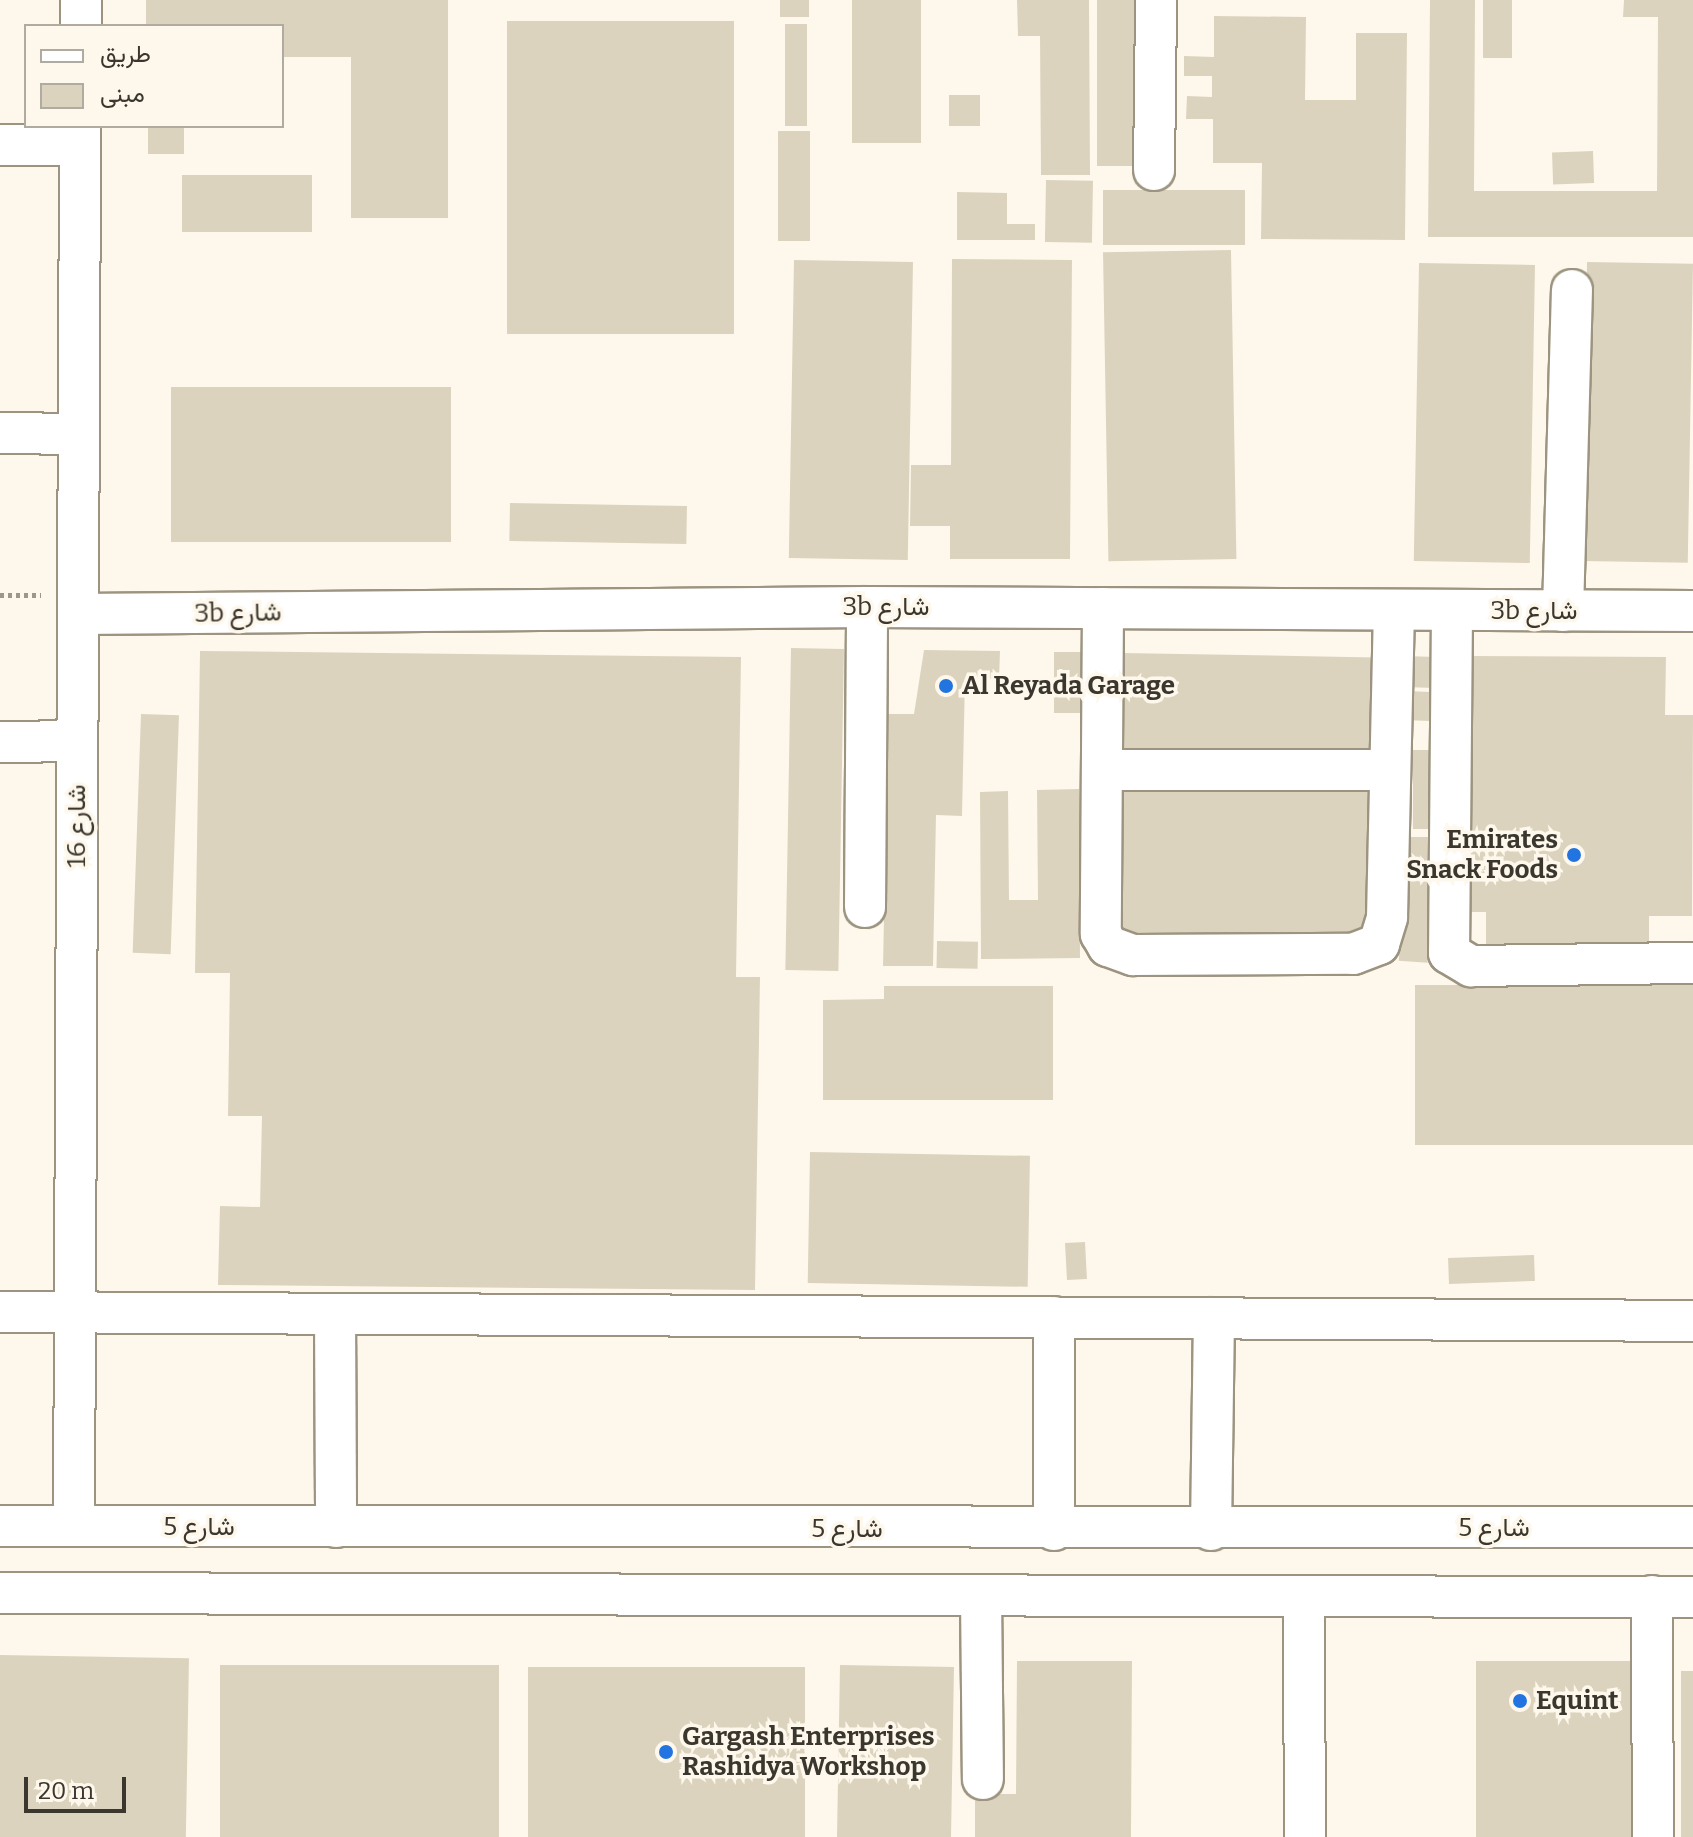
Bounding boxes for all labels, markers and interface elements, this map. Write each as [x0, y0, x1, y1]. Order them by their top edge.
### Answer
legend [24, 24, 284, 128]
text: طريق [100, 40, 151, 68]
text: مبنى [100, 80, 145, 108]
street label: 3b شارع [842, 591, 930, 623]
street label: 3b شارع [1490, 595, 1578, 627]
street label: 3b شارع [194, 597, 282, 629]
place label: Al Reyada Garage [962, 670, 1175, 702]
marker: Al Reyada Garage [937, 677, 955, 695]
street label: شارع 16 [61, 784, 93, 868]
place label: Emirates Snack Foods [1406, 824, 1558, 886]
marker: Emirates Snack Foods [1565, 846, 1583, 864]
street label: شارع 5 [163, 1511, 235, 1543]
street label: شارع 5 [1458, 1512, 1530, 1544]
street label: شارع 5 [811, 1513, 883, 1545]
place label: Equint [1536, 1685, 1618, 1717]
marker: Equint [1511, 1692, 1529, 1710]
place label: Gargash Enterprises Rashidya Workshop [682, 1721, 934, 1782]
marker: Gargash Enterprises Rashidya Workshop [657, 1743, 675, 1761]
scale bar [28, 1761, 130, 1811]
text: 20 m [38, 1777, 94, 1805]

